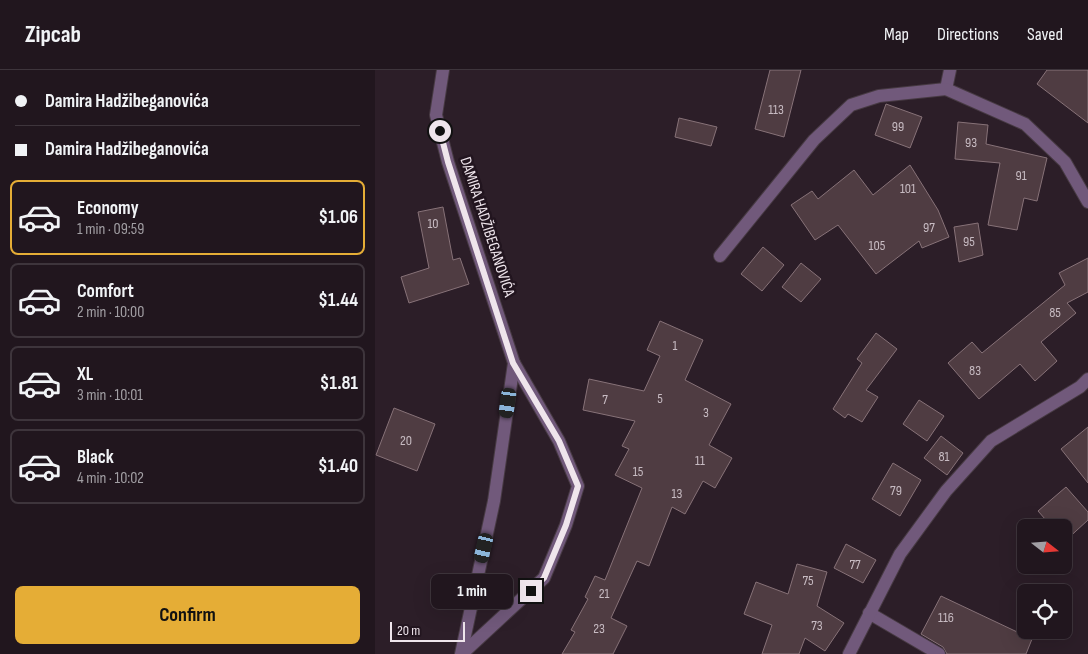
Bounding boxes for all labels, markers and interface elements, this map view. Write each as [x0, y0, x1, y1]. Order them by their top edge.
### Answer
text: Zipcab [25, 20, 81, 49]
text: Map [884, 24, 909, 45]
text: Directions [937, 24, 999, 45]
text: Saved [1027, 24, 1063, 45]
text: Damira Hadžibeganovića [45, 90, 209, 113]
house number: 113 [768, 101, 784, 118]
house number: 99 [892, 118, 904, 135]
route start [429, 120, 451, 142]
house number: 93 [965, 134, 977, 151]
text: Damira Hadžibeganovića [45, 138, 209, 161]
street label: DAMIRA HADŽIBEGANOVIĆA [455, 155, 519, 299]
house number: 91 [1015, 167, 1027, 184]
house number: 101 [900, 180, 916, 197]
icon: car [17, 195, 62, 240]
text: Economy [77, 197, 139, 220]
text: $1.06 [318, 206, 358, 229]
house number: 10 [427, 215, 439, 232]
house number: 97 [923, 219, 935, 236]
text: 1 min · 09:59 [77, 220, 144, 239]
house number: 95 [963, 233, 975, 250]
house number: 105 [869, 237, 886, 254]
icon: car [17, 278, 62, 323]
text: Comfort [77, 280, 134, 303]
text: $1.44 [318, 289, 358, 312]
text: 2 min · 10:00 [77, 303, 144, 322]
house number: 85 [1049, 304, 1061, 321]
house number: 1 [673, 337, 678, 354]
icon: car [17, 361, 62, 406]
house number: 83 [969, 362, 981, 379]
text: XL [77, 363, 93, 386]
text: $1.81 [320, 372, 358, 395]
text: 3 min · 10:01 [77, 386, 143, 405]
car [498, 387, 517, 419]
house number: 5 [657, 390, 663, 407]
house number: 7 [602, 391, 608, 408]
house number: 3 [703, 404, 709, 421]
house number: 20 [400, 432, 412, 449]
icon: car [17, 444, 62, 489]
text: Black [77, 446, 114, 469]
house number: 81 [938, 448, 950, 465]
house number: 11 [695, 452, 705, 469]
text: $1.40 [318, 455, 358, 478]
house number: 15 [633, 463, 644, 480]
text: 4 min · 10:02 [77, 469, 144, 488]
house number: 79 [890, 482, 902, 499]
house number: 13 [672, 485, 683, 502]
north arrow [1017, 519, 1073, 574]
map controls [1017, 519, 1072, 639]
car [473, 532, 494, 564]
house number: 77 [849, 556, 861, 573]
house number: 75 [802, 572, 814, 589]
callout: 1 min [431, 574, 513, 608]
route end [520, 580, 542, 602]
text: 1 min [457, 582, 487, 601]
button: locate [1017, 584, 1072, 639]
house number: 21 [599, 585, 609, 602]
button: Confirm [15, 586, 360, 644]
house number: 116 [938, 609, 954, 626]
house number: 73 [811, 617, 823, 634]
scale bar [390, 619, 465, 642]
house number: 23 [593, 620, 605, 637]
text: 20 m [397, 622, 420, 639]

